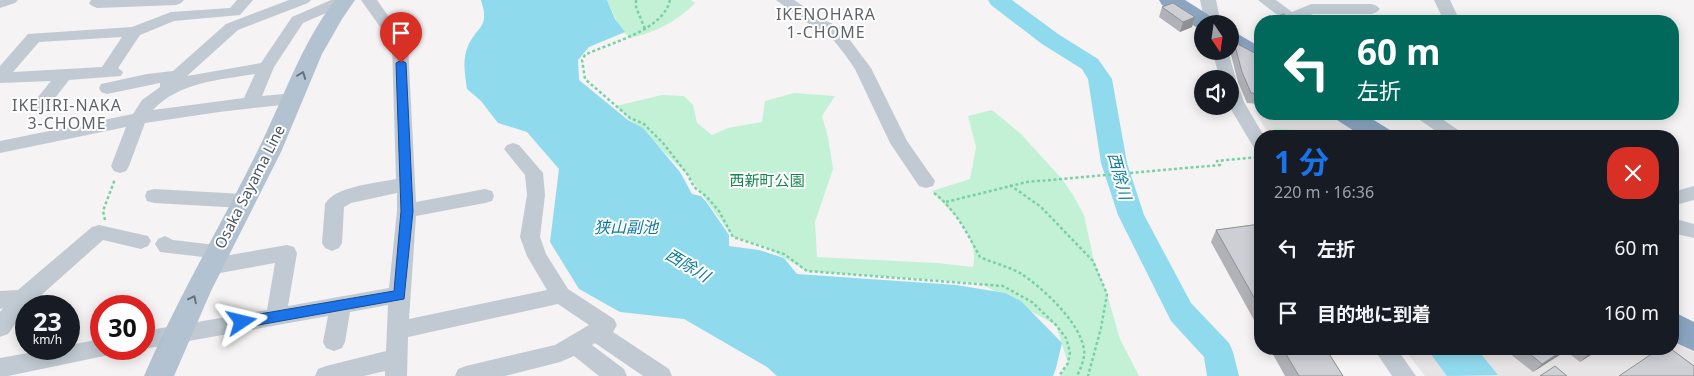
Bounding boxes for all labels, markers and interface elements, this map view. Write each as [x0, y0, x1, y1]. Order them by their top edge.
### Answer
district label: IKENOHARA 1-CHOME [776, 3, 876, 43]
pin [380, 12, 422, 63]
north arrow [1194, 15, 1239, 60]
map controls [1194, 15, 1239, 115]
icon: arrive [387, 19, 415, 47]
text: 60 m [1357, 28, 1440, 75]
icon: left [1274, 35, 1339, 100]
button: sound [1194, 70, 1239, 115]
one-way arrow [296, 71, 306, 79]
text: 左折 [1357, 75, 1401, 105]
district label: IKEJIRI-NAKA 3-CHOME [12, 94, 122, 134]
street label: Osaka Sayama Line [209, 121, 289, 252]
text: 1 分 [1274, 141, 1329, 182]
button: close [1607, 147, 1659, 199]
water label: 西除川 [1103, 150, 1137, 204]
park label: 西新町公園 [729, 170, 805, 190]
text: 220 m · 16:36 [1274, 181, 1374, 203]
water label: 狭山副池 [594, 216, 660, 238]
icon: left [1274, 234, 1302, 262]
text: 60 m [1615, 235, 1659, 261]
text: 左折 [1317, 236, 1355, 262]
water label: 西除川 [662, 243, 716, 288]
speed limit sign: 30 [90, 295, 155, 360]
one-way arrow [187, 295, 197, 304]
position arrow [215, 295, 267, 347]
icon: arrive [1274, 299, 1302, 327]
text: 160 m [1604, 300, 1659, 326]
text: 目的地に到着 [1317, 301, 1431, 327]
text: 23 [33, 304, 62, 338]
text: km/h [33, 331, 62, 348]

